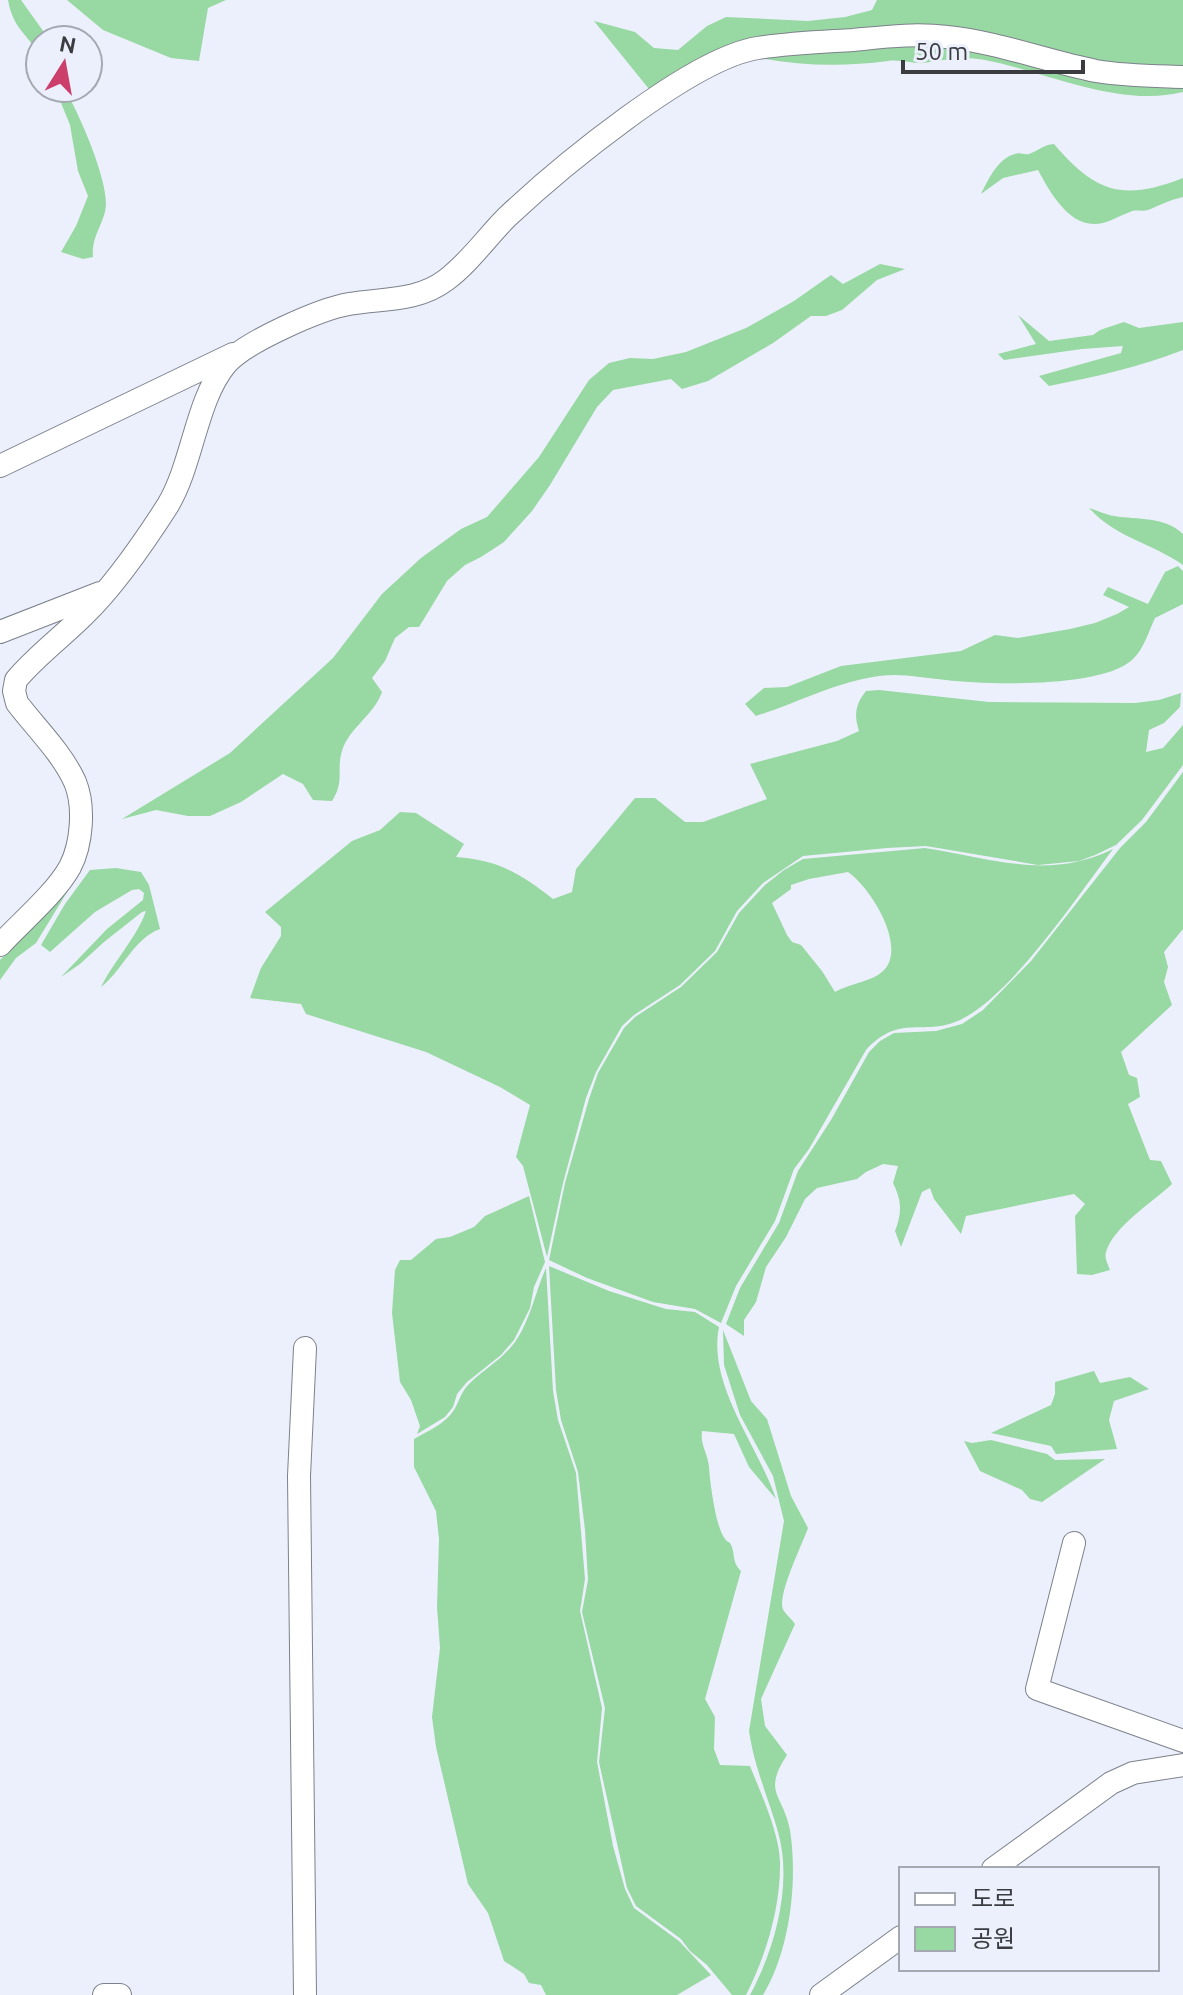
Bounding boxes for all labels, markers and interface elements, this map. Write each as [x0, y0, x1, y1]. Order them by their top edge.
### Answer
north arrow [24, 24, 104, 104]
scale bar [903, 24, 1083, 74]
text: N [57, 30, 78, 58]
text: 50 m [915, 38, 968, 65]
legend [899, 1867, 1159, 1971]
text: 도로 [971, 1885, 1015, 1912]
text: 공원 [971, 1925, 1015, 1952]

